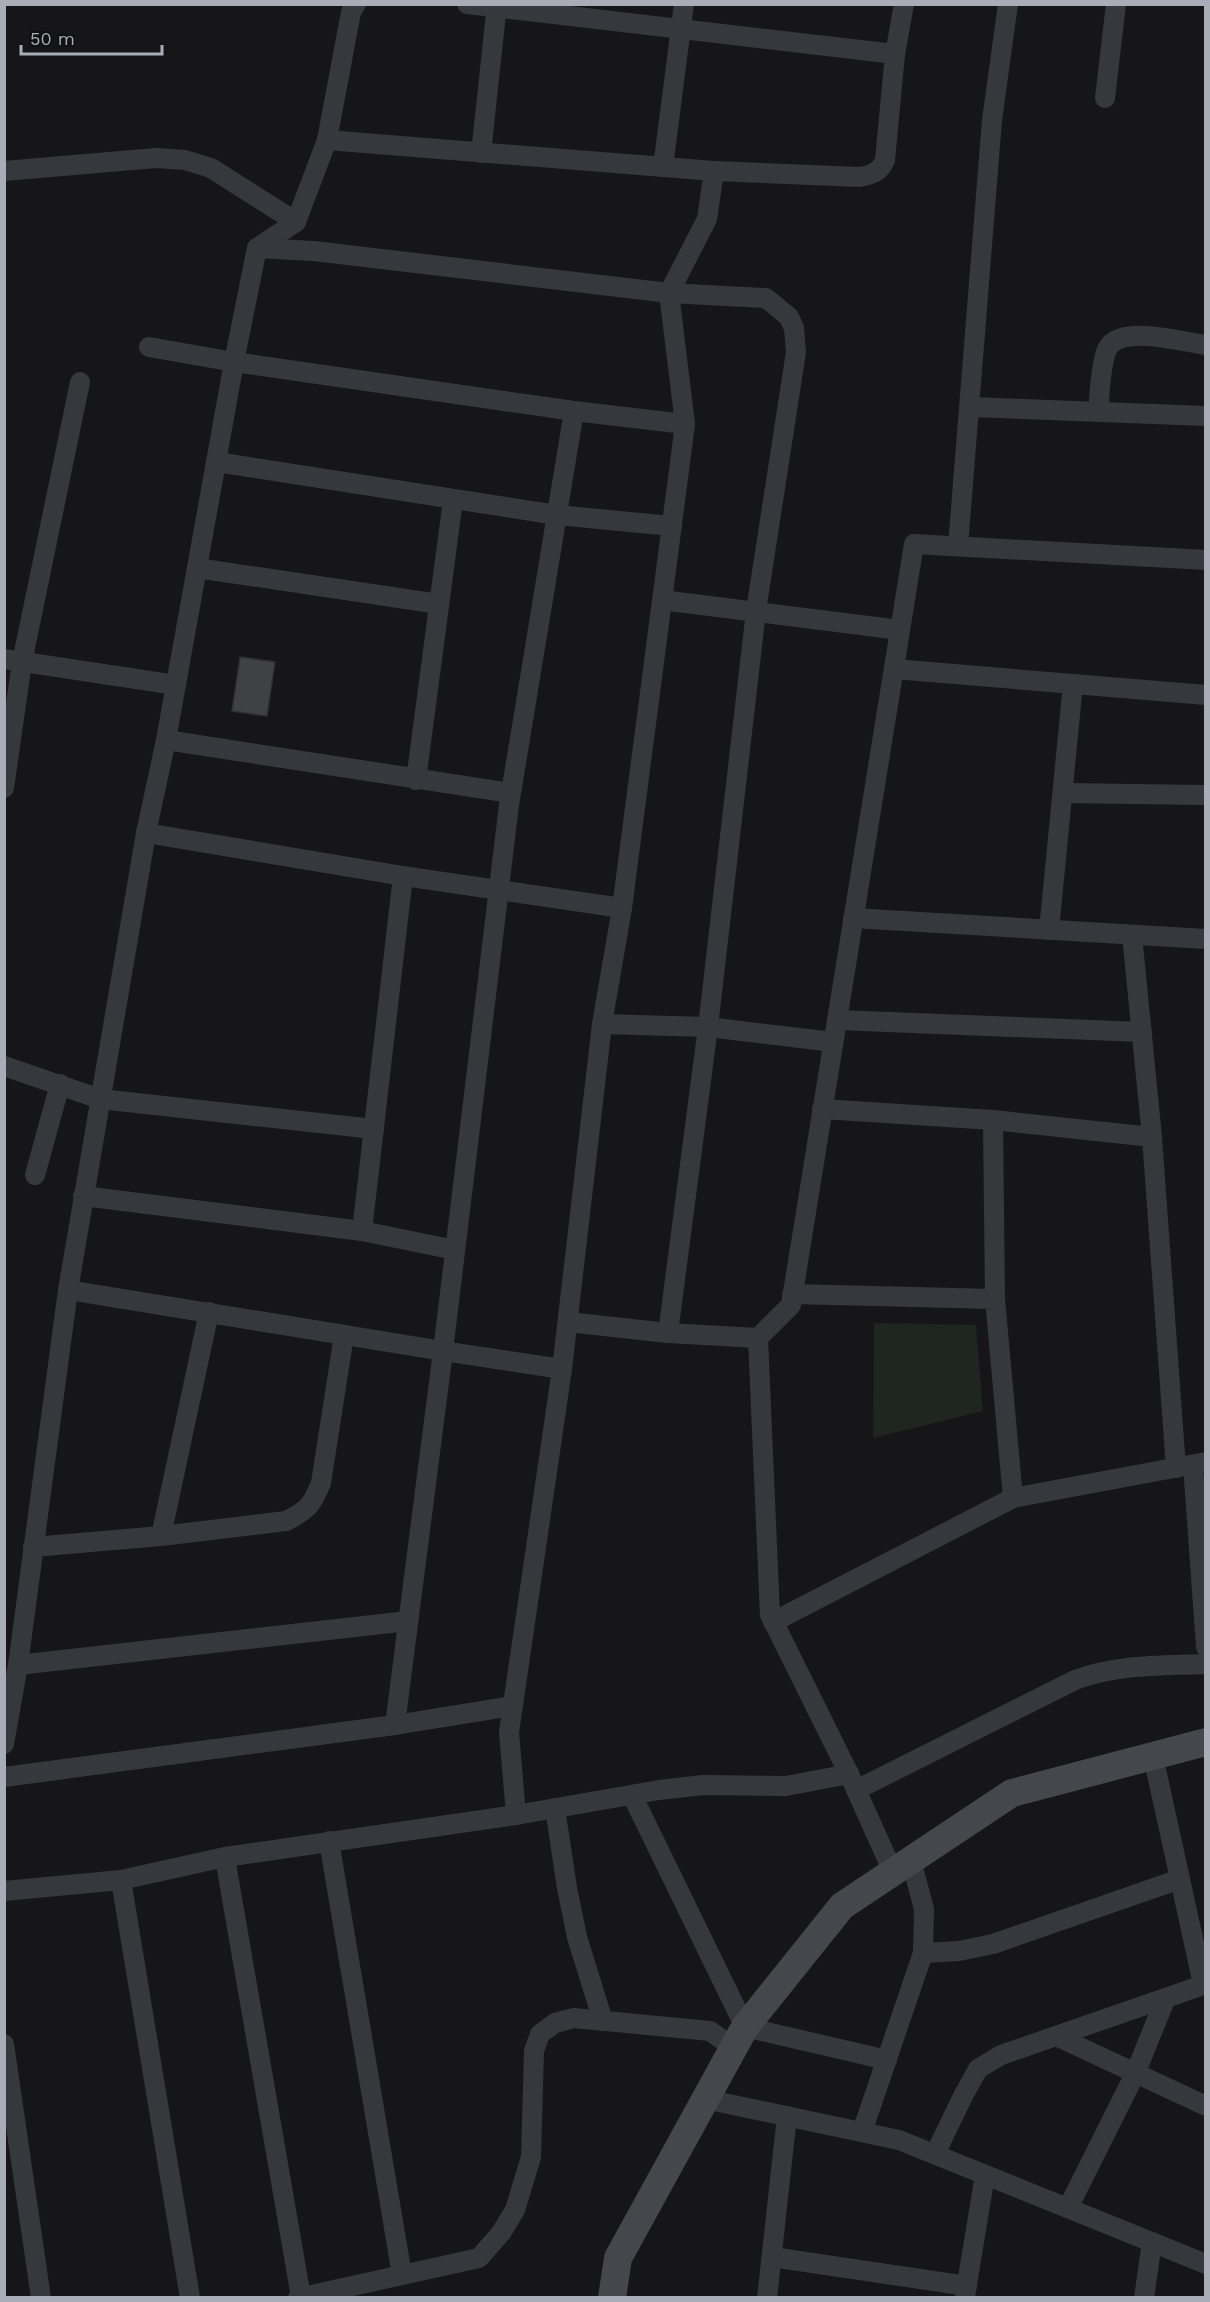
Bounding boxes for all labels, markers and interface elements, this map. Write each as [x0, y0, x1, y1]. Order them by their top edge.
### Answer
scale bar [21, 18, 162, 56]
text: 50 m [30, 28, 75, 49]

